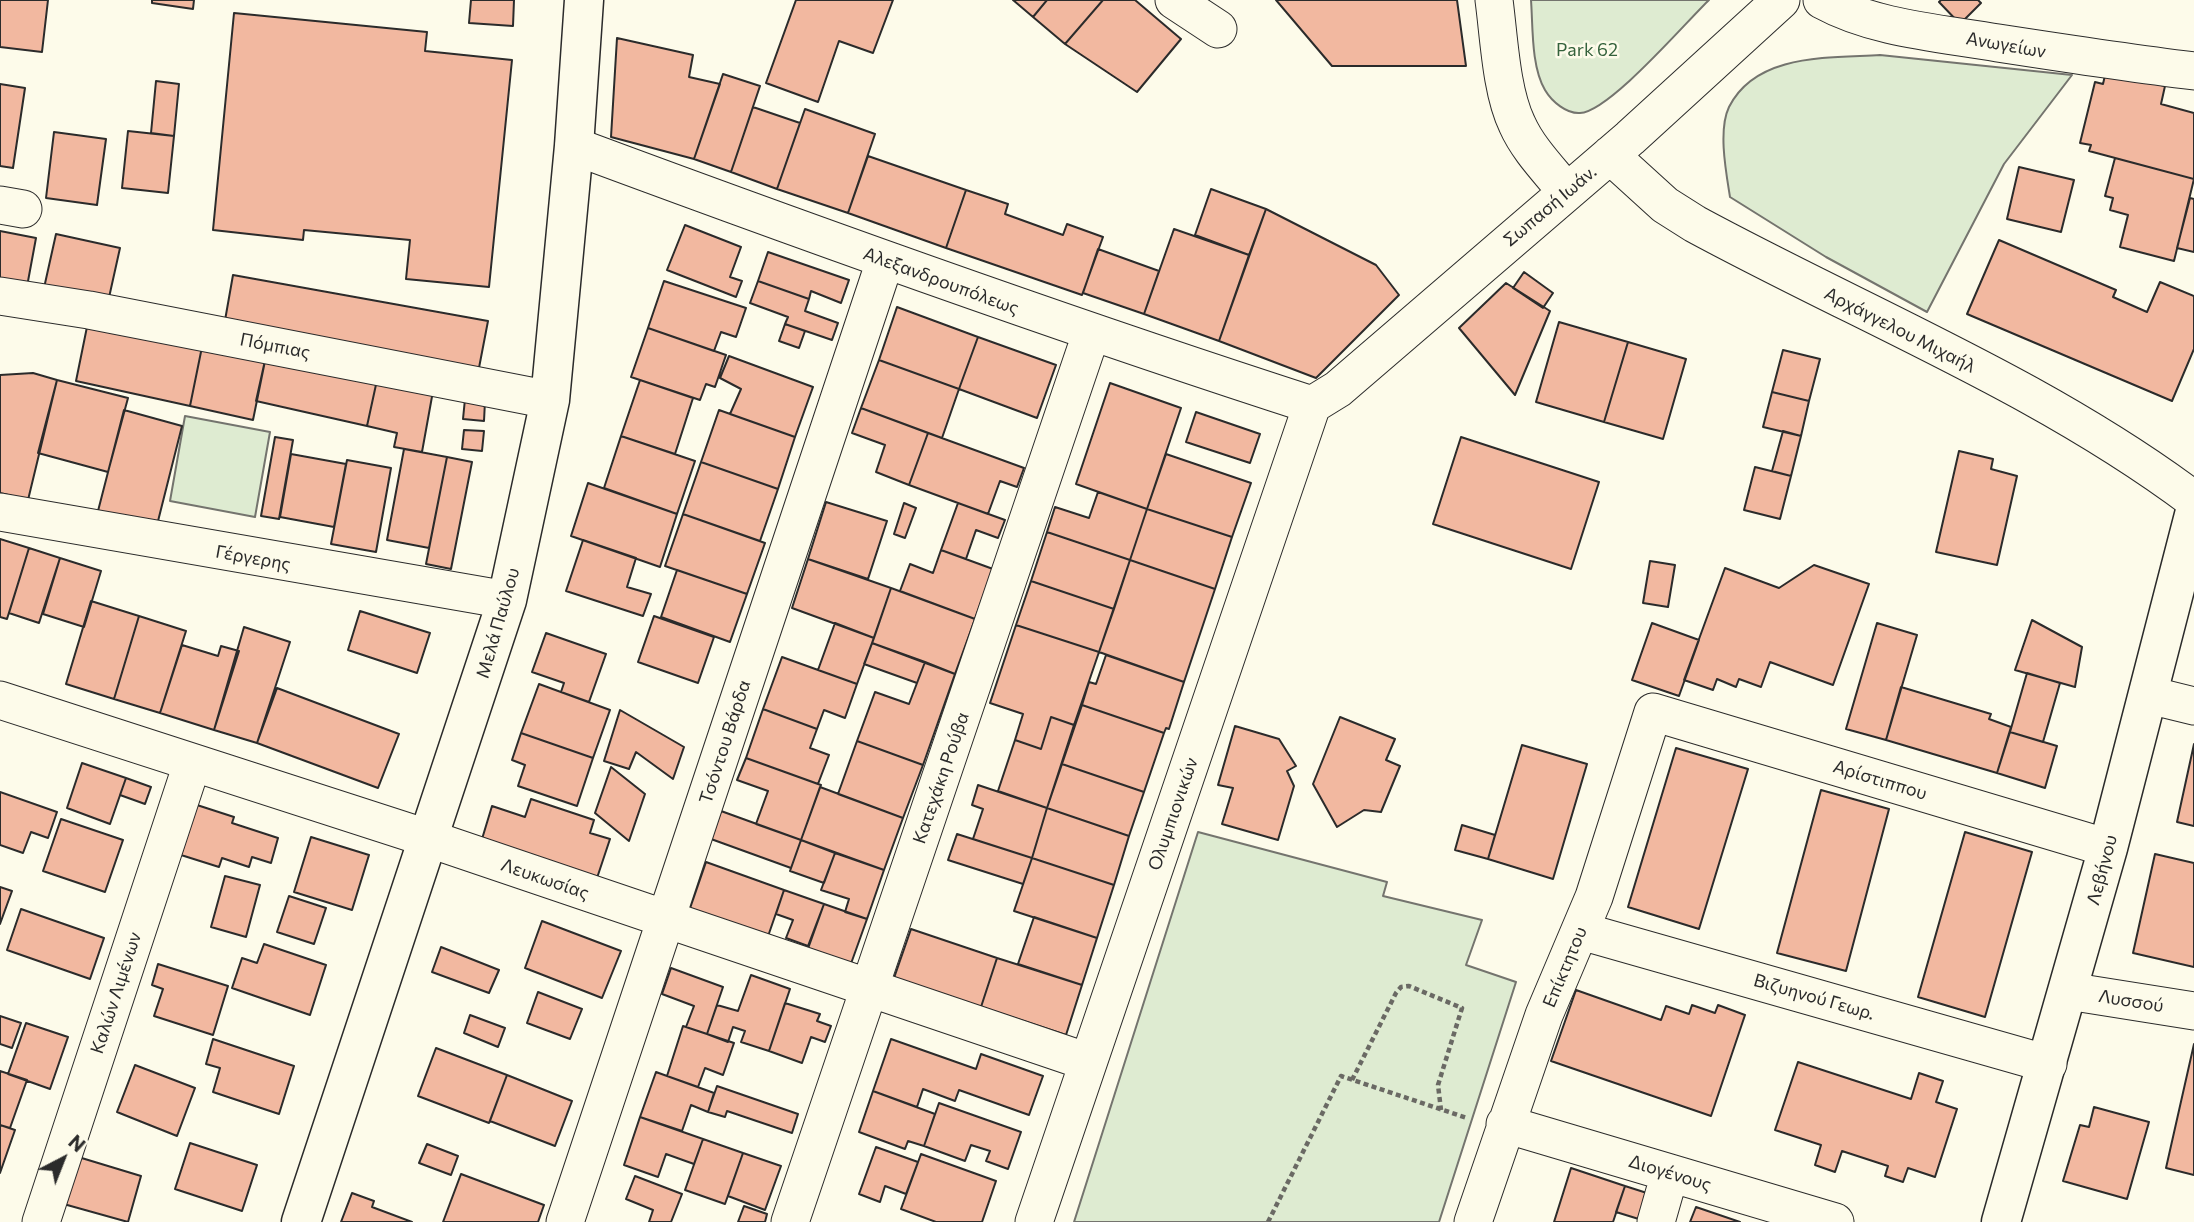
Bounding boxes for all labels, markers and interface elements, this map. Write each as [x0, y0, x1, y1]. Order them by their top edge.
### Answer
street label: Ανωγείων [1965, 27, 2047, 63]
park label: Park 62 [1556, 39, 1618, 61]
street label: Σωπασή Ιωάν. [1499, 161, 1601, 251]
street label: Αλεξανδρουπόλεως [860, 243, 1022, 319]
street label: Αρχάγγελου Μιχαήλ [1821, 283, 1979, 377]
street label: Πόμπιας [238, 329, 312, 363]
street label: Γέργερης [214, 541, 292, 575]
street label: Μελά Παύλου [472, 565, 524, 681]
street label: Τσόντου Βάρδα [695, 677, 755, 807]
street label: Κατεχάκη Ρούβα [908, 709, 974, 847]
street label: Ολυμπιονικών [1144, 755, 1202, 873]
street label: Αρίστιππου [1831, 756, 1929, 804]
street label: Λεβήνου [2082, 833, 2122, 907]
street label: Λευκωσίας [498, 854, 592, 904]
street label: Επίκτητου [1538, 923, 1592, 1011]
street label: Καλών Λιμένων [86, 929, 146, 1057]
street label: Βιζυηνού Γεωρ. [1751, 969, 1877, 1025]
street label: Λυσσού [2097, 985, 2165, 1017]
north arrow [28, 1124, 98, 1194]
text: N [64, 1130, 90, 1156]
street label: Διογένους [1626, 1150, 1714, 1196]

